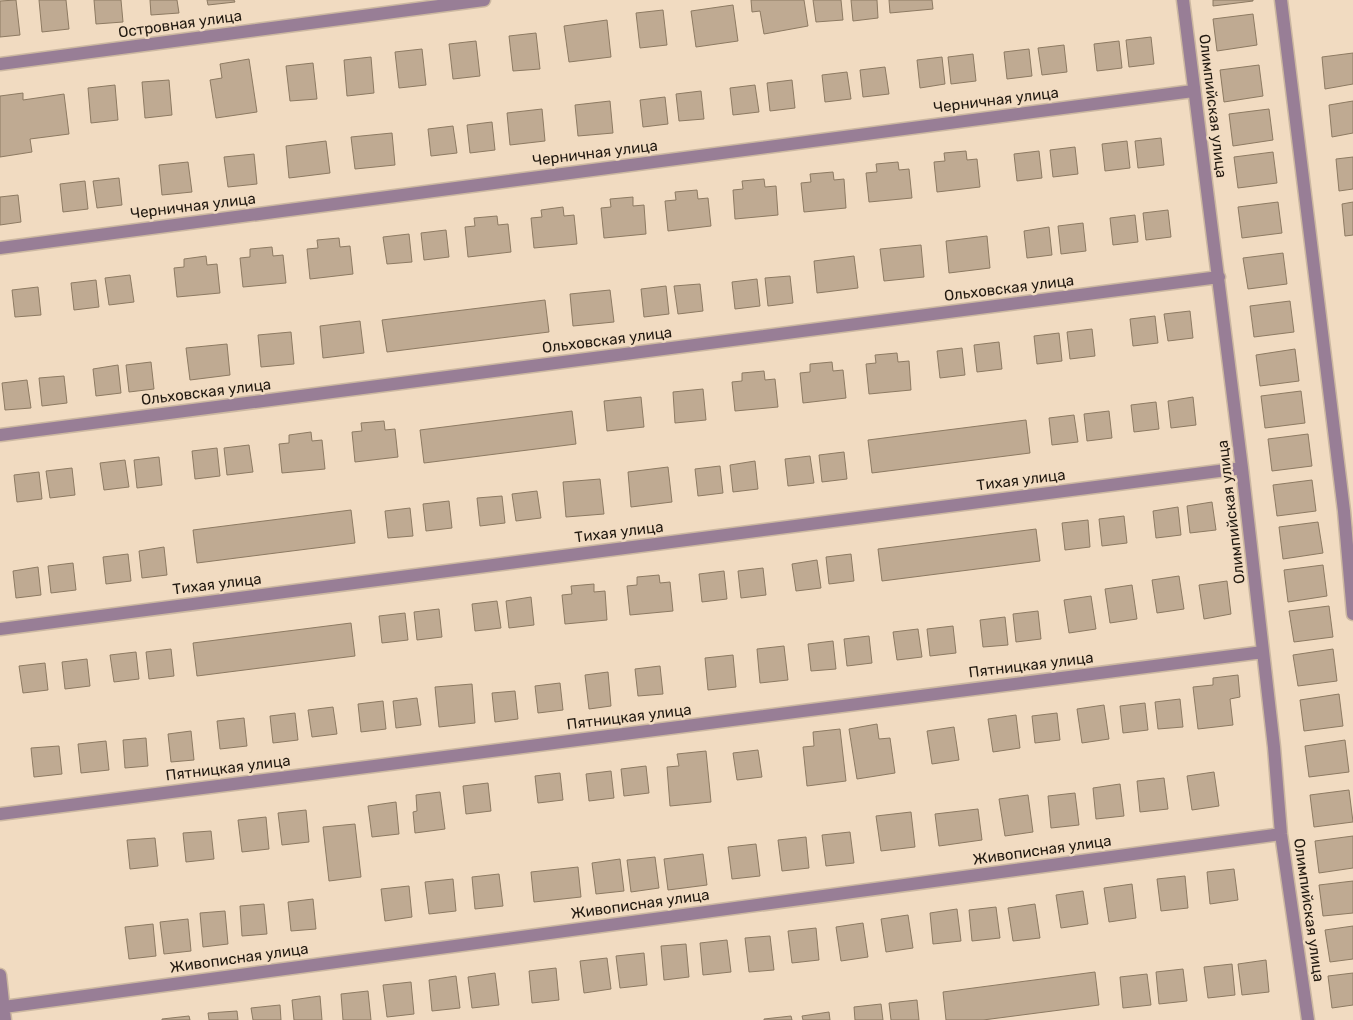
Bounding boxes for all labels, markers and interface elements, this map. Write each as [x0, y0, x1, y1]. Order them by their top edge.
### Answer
street label: Островная улица [117, 6, 243, 42]
street label: Олимпийская улица [1195, 33, 1231, 179]
street label: Черничная улица [932, 83, 1060, 117]
street label: Черничная улица [531, 136, 659, 170]
street label: Черничная улица [129, 189, 257, 223]
street label: Ольховская улица [943, 271, 1075, 305]
street label: Ольховская улица [541, 323, 673, 357]
street label: Ольховская улица [140, 375, 272, 409]
street label: Олимпийская улица [1213, 439, 1249, 585]
street label: Тихая улица [976, 466, 1066, 494]
street label: Тихая улица [574, 518, 664, 546]
street label: Тихая улица [172, 570, 262, 598]
street label: Пятницкая улица [968, 648, 1094, 682]
street label: Пятницкая улица [566, 700, 692, 734]
street label: Пятницкая улица [165, 751, 291, 785]
street label: Живописная улица [972, 831, 1112, 869]
street label: Олимпийская улица [1290, 837, 1328, 983]
street label: Живописная улица [570, 885, 710, 923]
street label: Живописная улица [169, 939, 309, 977]

